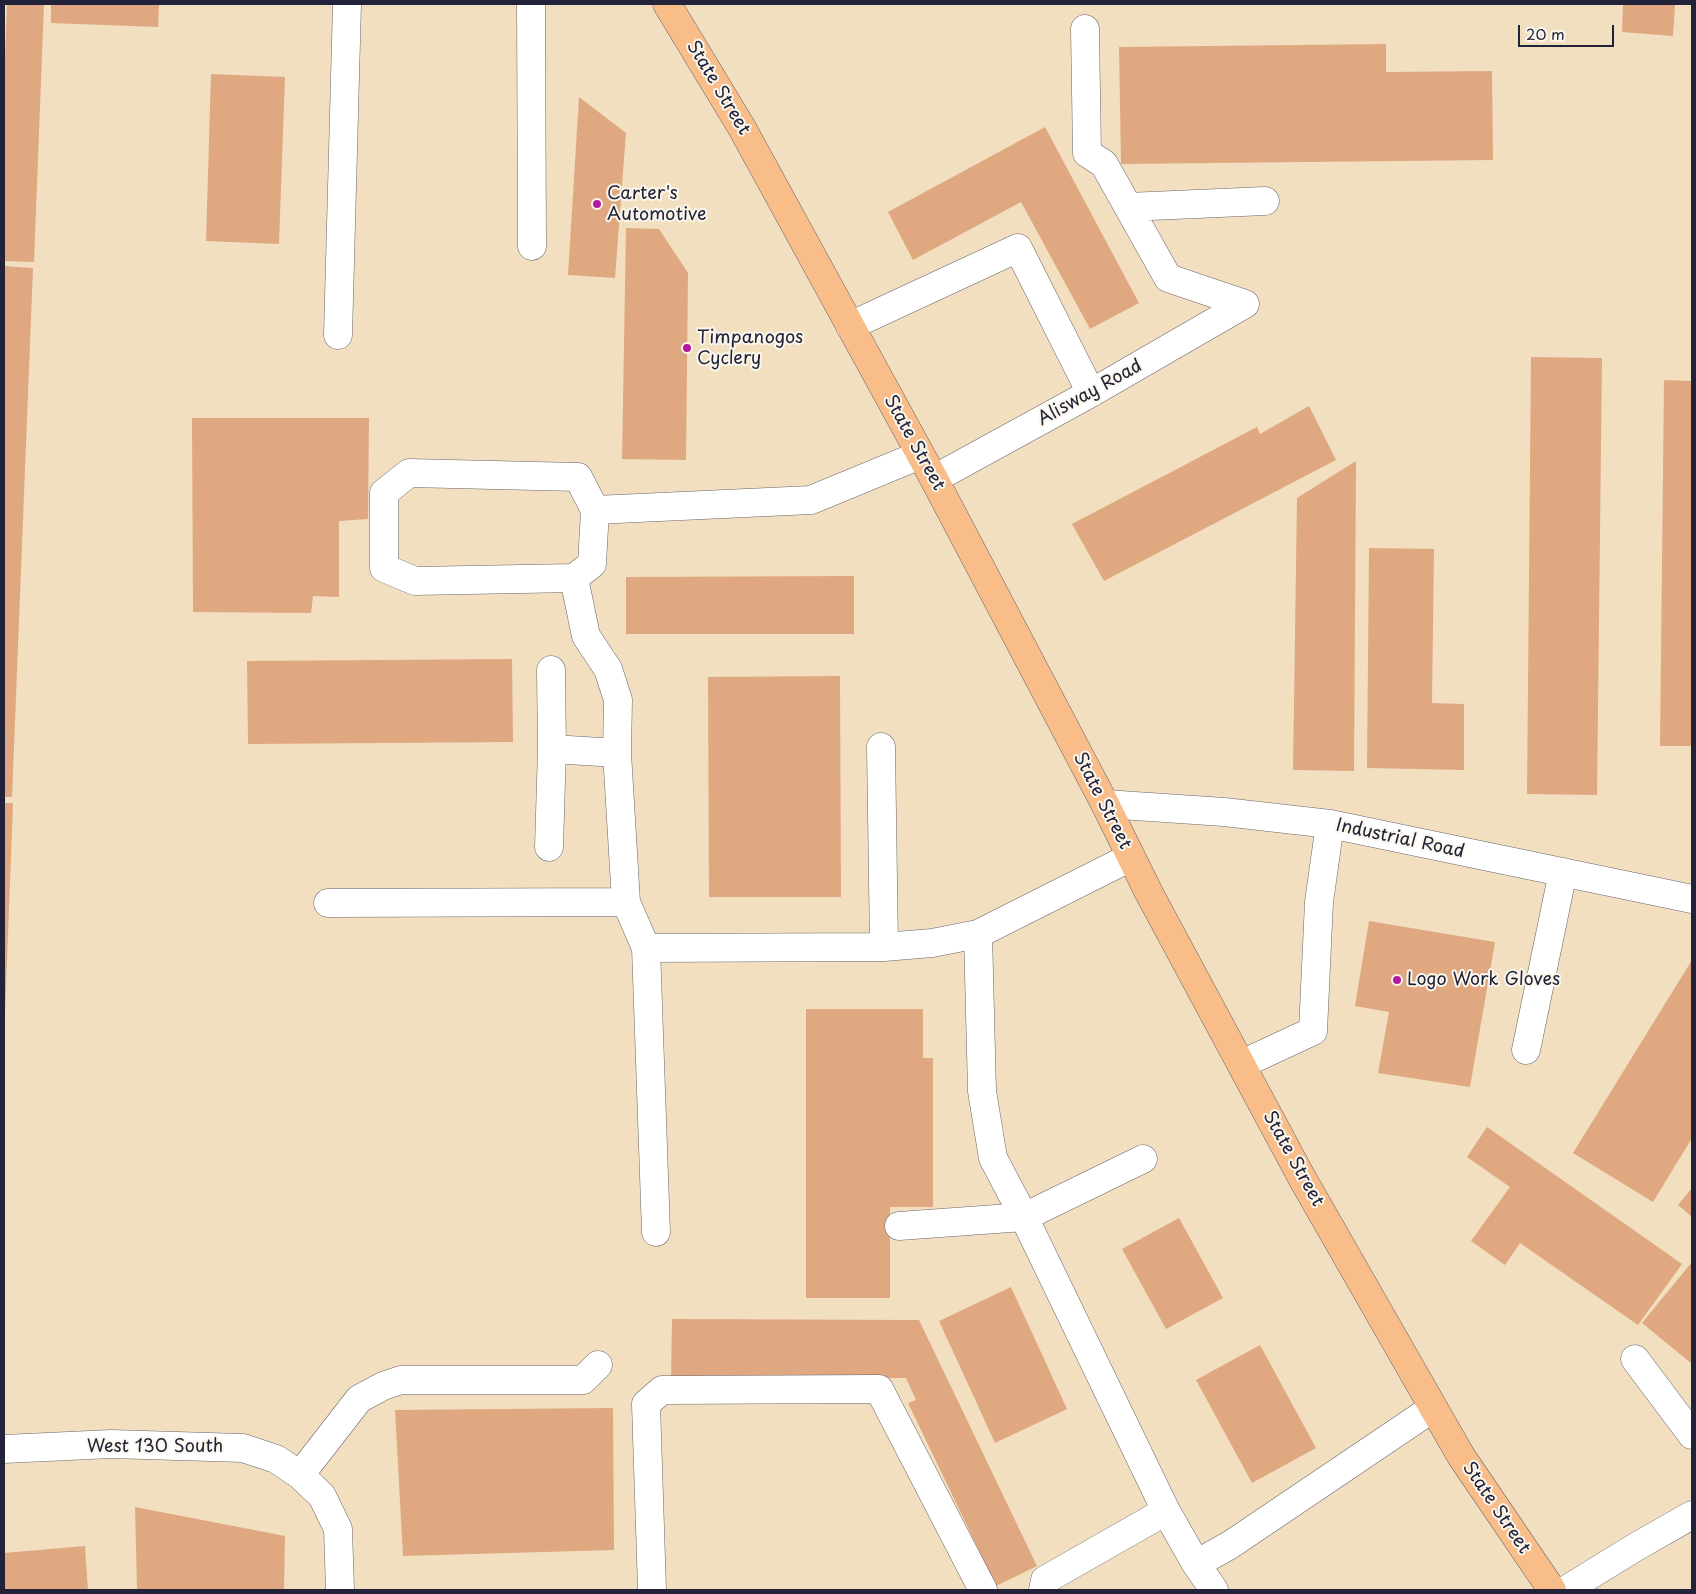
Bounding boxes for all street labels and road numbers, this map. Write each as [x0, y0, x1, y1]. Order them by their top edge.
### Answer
street label: State Street [681, 37, 755, 139]
street label: Alisway Road [1034, 355, 1146, 431]
street label: State Street [879, 391, 949, 495]
street label: State Street [1068, 749, 1136, 853]
street label: Industrial Road [1334, 815, 1466, 863]
street label: State Street [1258, 1107, 1328, 1211]
street label: West 130 South [87, 1436, 223, 1458]
street label: State Street [1457, 1458, 1535, 1558]

